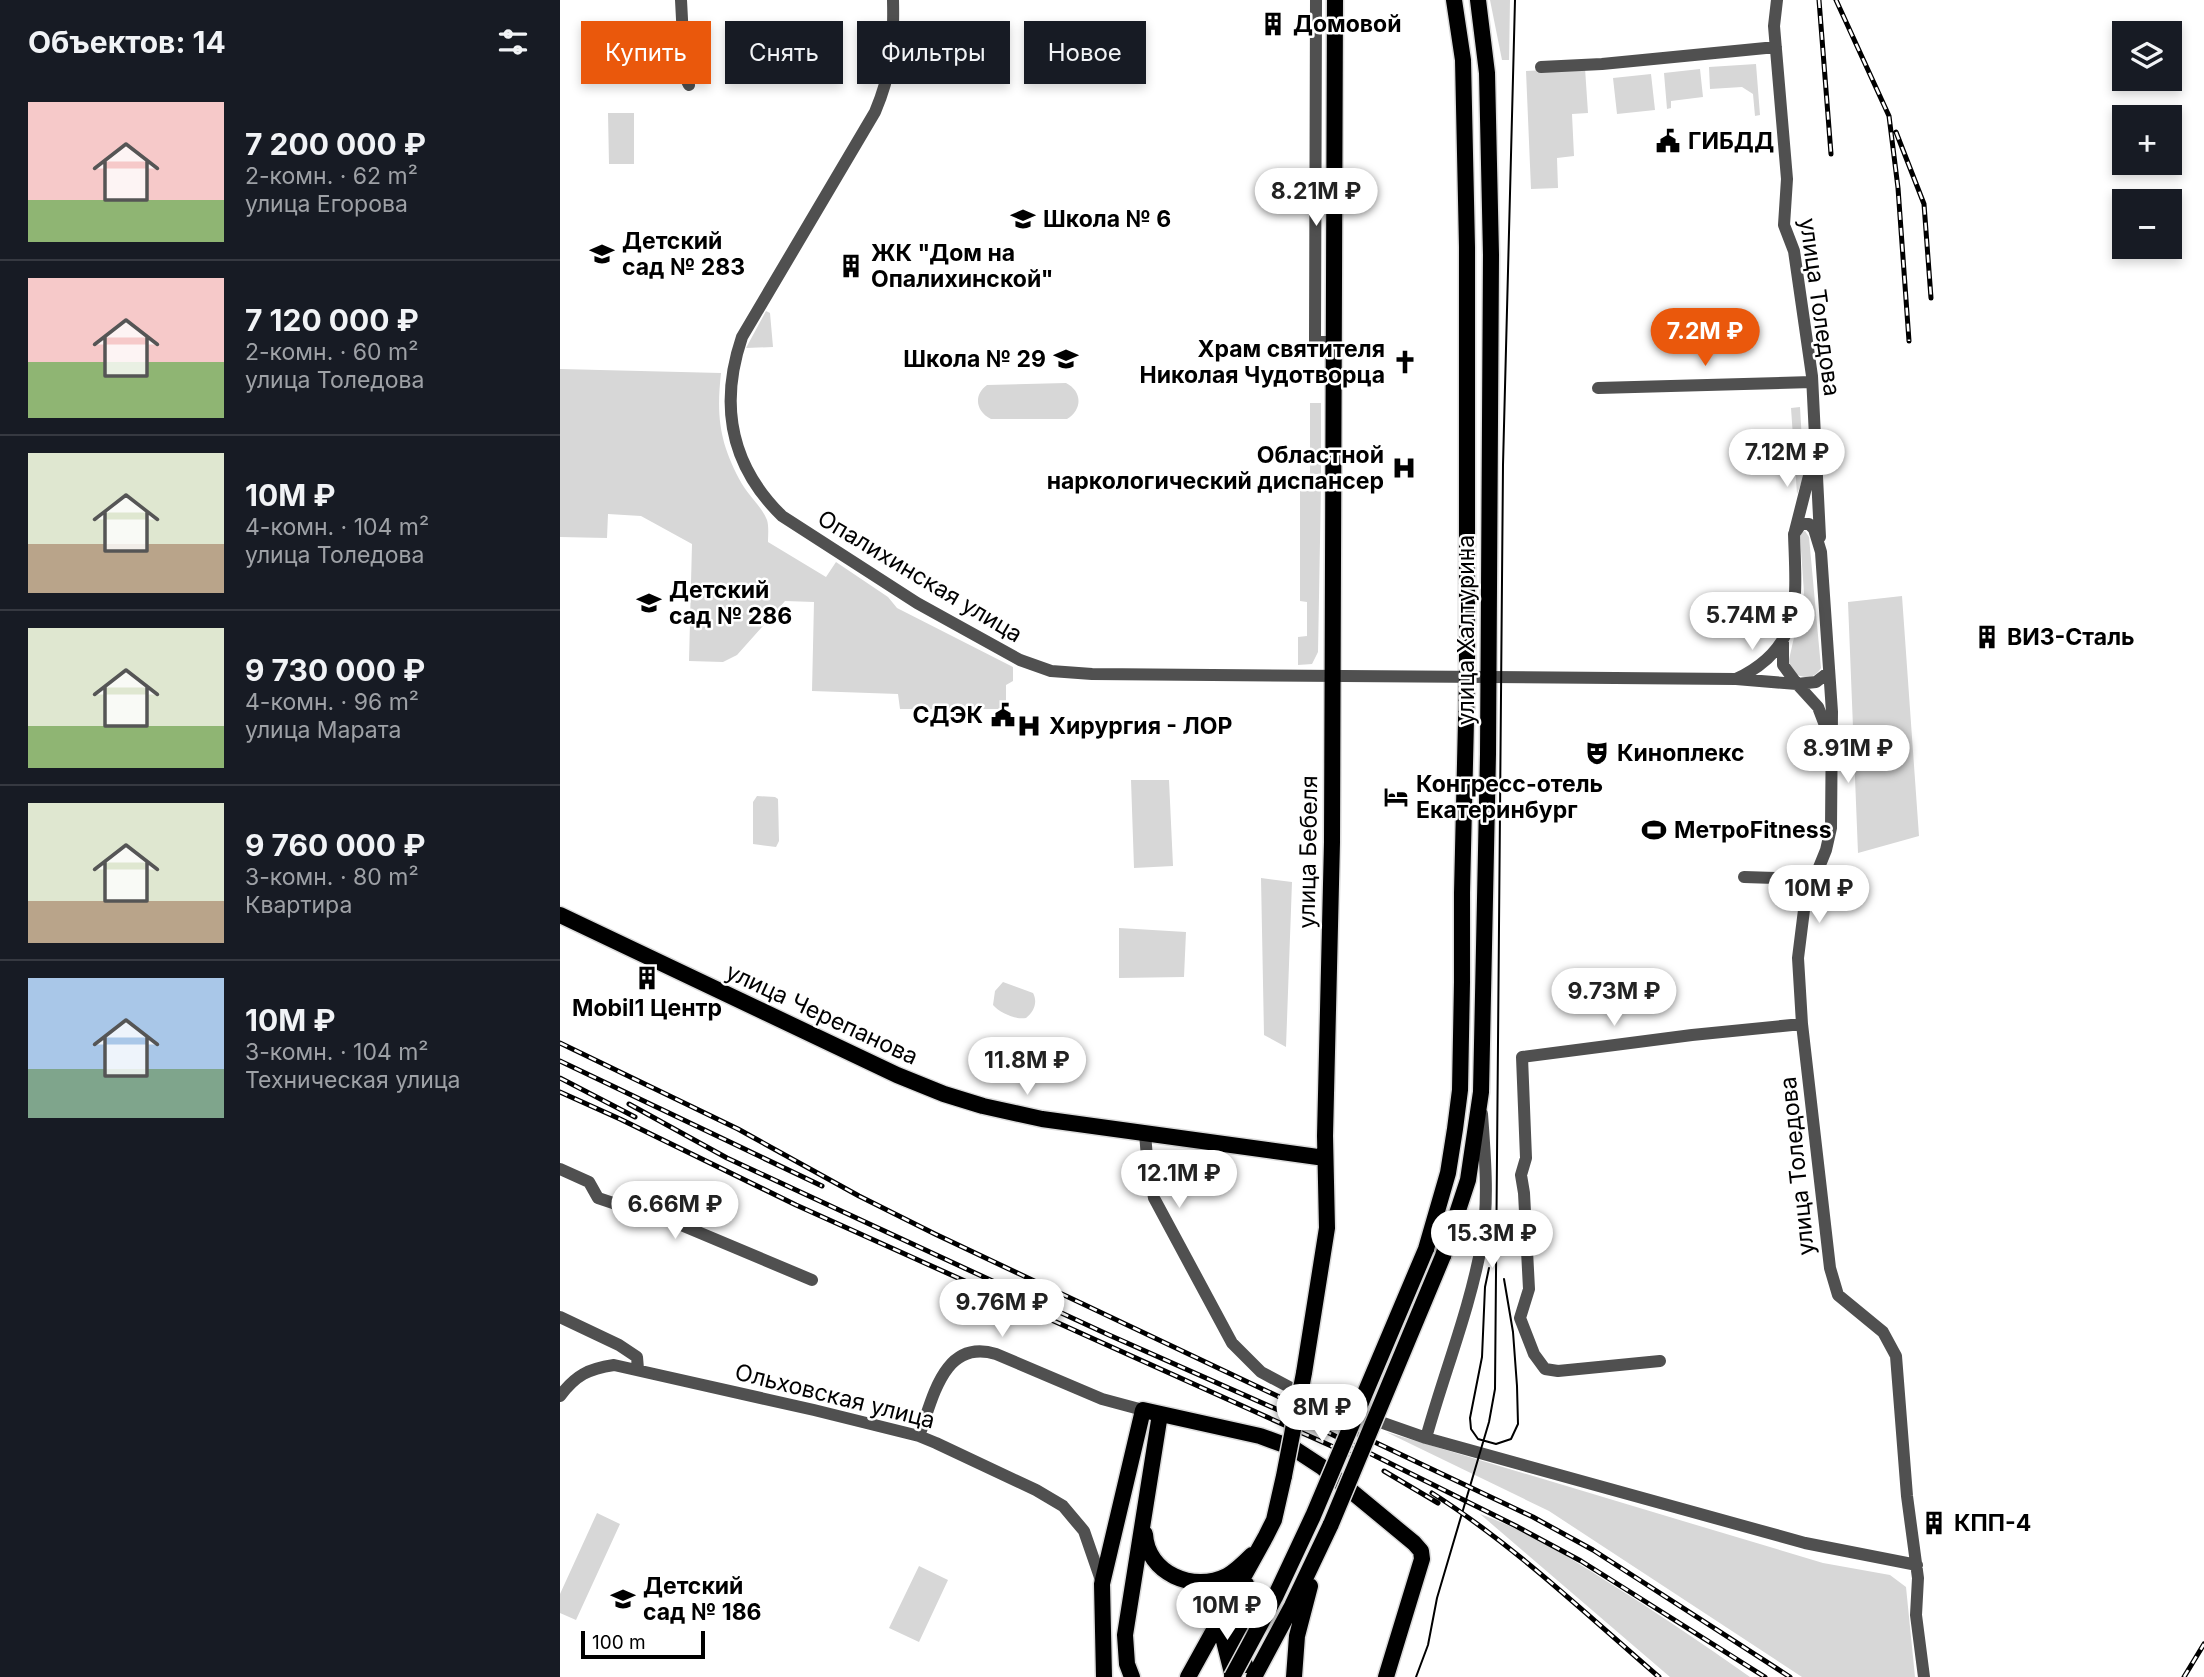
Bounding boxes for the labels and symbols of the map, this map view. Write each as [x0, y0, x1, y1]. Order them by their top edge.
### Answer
building icon: Домовой [1259, 10, 1287, 38]
place label: Домовой [1293, 10, 1402, 38]
public building icon: ГИБДД [1654, 127, 1682, 155]
place label: ГИБДД [1688, 127, 1774, 155]
pin: 8.21M ₽ [1251, 168, 1381, 228]
school or university icon: Школа № 6 [1009, 205, 1037, 233]
place label: Школа № 6 [1043, 205, 1171, 233]
street label: улица Толедова [1794, 216, 1846, 398]
place label: Детский сад № 283 [622, 227, 745, 281]
place label: ЖК "Дом на Опалихинской" [871, 239, 1053, 293]
school or university icon: Детский сад № 283 [588, 240, 616, 268]
building icon: ЖК "Дом на Опалихинской" [837, 252, 865, 280]
pin: 7.2M ₽ [1648, 308, 1762, 368]
place label: Храм святителя Николая Чудотворца [1140, 335, 1385, 389]
place label: Школа № 29 [903, 345, 1046, 373]
school or university icon: Школа № 29 [1052, 345, 1080, 373]
church icon: Храм святителя Николая Чудотворца [1391, 348, 1419, 376]
pin: 7.12M ₽ [1722, 430, 1852, 489]
place label: Областной наркологический диспансер [1047, 441, 1384, 495]
hospital icon: Областной наркологический диспансер [1390, 454, 1418, 482]
street label: Опалихинская улица [813, 504, 1027, 648]
street label: улица Халтурина [1452, 535, 1480, 725]
place label: Детский сад № 286 [669, 576, 792, 630]
school or university icon: Детский сад № 286 [635, 589, 663, 617]
pin: 5.74M ₽ [1687, 592, 1817, 652]
building icon: ВИЗ-Сталь [1973, 623, 2001, 651]
place label: ВИЗ-Сталь [2007, 623, 2135, 651]
place label: СДЭК [912, 701, 983, 729]
public building icon: СДЭК [989, 701, 1017, 729]
hospital icon: Хирургия - ЛОР [1015, 712, 1043, 740]
place label: Хирургия - ЛОР [1049, 712, 1233, 740]
pin: 8.91M ₽ [1783, 726, 1913, 785]
theatre icon: Киноплекс [1583, 739, 1611, 767]
place label: Киноплекс [1617, 739, 1744, 767]
place label: Конгресс-отель Екатеринбург [1416, 770, 1603, 824]
street label: улица Бебеля [1293, 775, 1323, 929]
hotel icon: Конгресс-отель Екатеринбург [1382, 783, 1410, 811]
sports icon: МетроFitness [1640, 816, 1668, 844]
place label: МетроFitness [1674, 816, 1832, 844]
pin: 10M ₽ [1770, 866, 1868, 925]
street label: улица Черепанова [722, 957, 922, 1071]
building icon: Mobil1 Центр [633, 964, 661, 992]
pin: 9.73M ₽ [1549, 968, 1679, 1028]
place label: Mobil1 Центр [572, 994, 722, 1022]
pin: 11.8M ₽ [962, 1038, 1092, 1097]
street label: улица Толедова [1774, 1075, 1820, 1257]
pin: 12.1M ₽ [1114, 1150, 1244, 1210]
pin: 6.66M ₽ [610, 1182, 740, 1241]
pin: 15.3M ₽ [1427, 1210, 1557, 1270]
pin: 9.76M ₽ [937, 1280, 1067, 1339]
street label: Ольховская улица [732, 1358, 938, 1434]
pin: 8M ₽ [1281, 1384, 1363, 1444]
building icon: КПП-4 [1920, 1509, 1948, 1537]
place label: КПП-4 [1954, 1509, 2031, 1537]
place label: Детский сад № 186 [643, 1572, 762, 1626]
pin: 10M ₽ [1178, 1582, 1276, 1642]
school or university icon: Детский сад № 186 [609, 1585, 637, 1613]
scale bar [581, 1628, 705, 1660]

